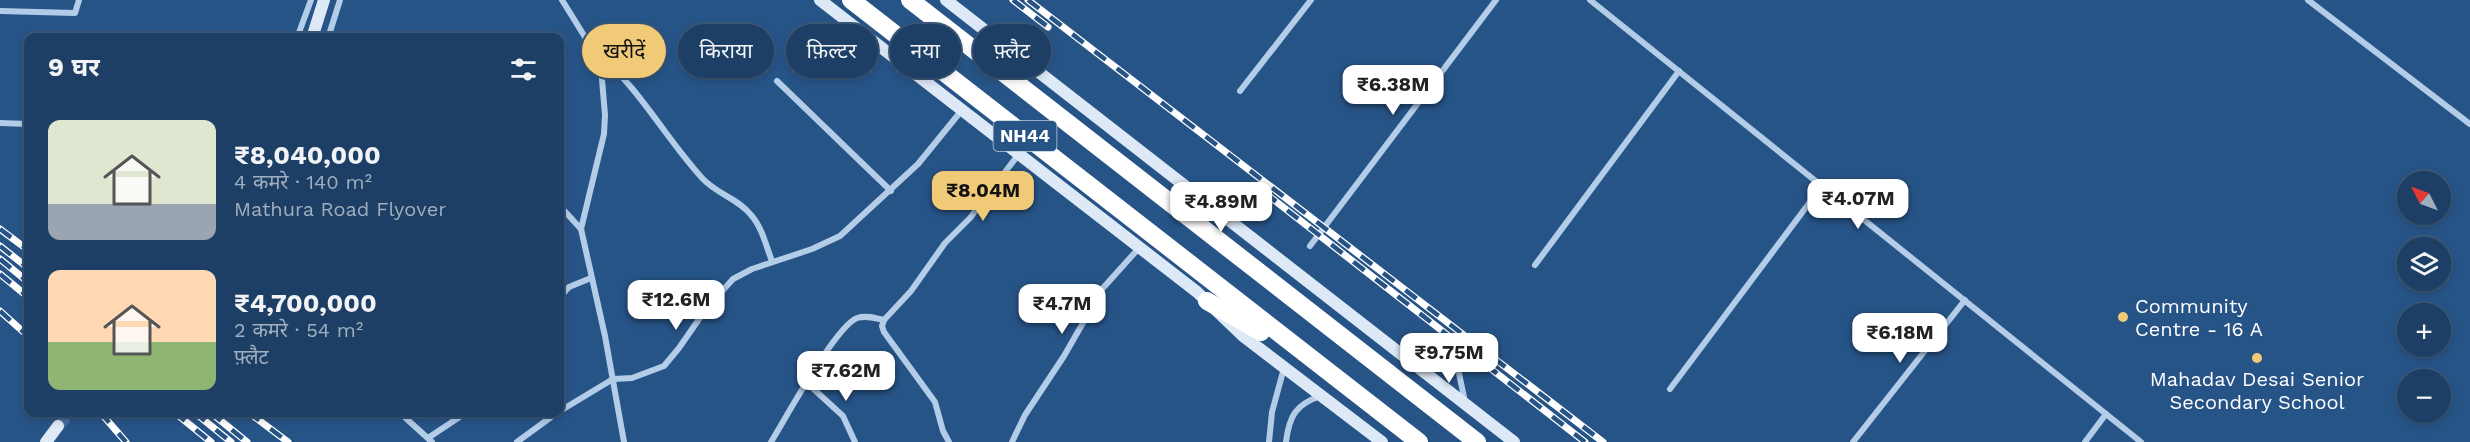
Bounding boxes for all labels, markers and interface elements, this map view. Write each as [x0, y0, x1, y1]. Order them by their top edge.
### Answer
chip: खरीदें [582, 24, 666, 78]
chip: किराया [678, 24, 774, 78]
chip: फ़िल्टर [786, 24, 878, 78]
chip: नया [890, 24, 961, 78]
chip: फ़्लैट [973, 24, 1051, 78]
text: 9 घर [48, 52, 100, 82]
icon: filters [507, 53, 540, 86]
pin: ₹6.38M [1344, 65, 1442, 116]
text: ₹6.38M [1357, 72, 1429, 96]
road number: NH44 [994, 121, 1056, 151]
text: ₹8,040,000 [234, 140, 381, 170]
icon: home [96, 144, 168, 216]
text: 4 कमरे · 140 m² [234, 170, 372, 194]
pin: ₹8.04M [934, 171, 1032, 222]
north arrow [2397, 171, 2451, 225]
map controls [2397, 171, 2451, 423]
text: ₹8.04M [946, 178, 1020, 202]
pin: ₹4.07M [1809, 179, 1907, 230]
pin: ₹4.89M [1172, 182, 1270, 233]
text: ₹4.07M [1821, 186, 1895, 210]
text: ₹4.89M [1184, 189, 1258, 213]
text: Mathura Road Flyover [234, 197, 446, 221]
button: layers [2397, 237, 2451, 291]
pin: ₹12.6M [627, 280, 725, 331]
pin: ₹4.7M [1020, 284, 1104, 335]
text: ₹12.6M [642, 287, 710, 311]
text: ₹4,700,000 [234, 288, 377, 318]
text: ₹4.7M [1033, 291, 1091, 315]
icon: home [96, 294, 168, 366]
place label: Community Centre - 16 A [2135, 294, 2263, 341]
button: + [2397, 303, 2451, 357]
marker: Community Centre - 16 A [2116, 310, 2130, 324]
pin: ₹6.18M [1851, 313, 1949, 364]
text: 2 कमरे · 54 m² [234, 318, 363, 342]
text: ₹6.18M [1866, 320, 1934, 344]
pin: ₹9.75M [1400, 333, 1498, 384]
text: ₹9.75M [1414, 340, 1484, 364]
text: फ़्लैट [234, 345, 269, 369]
pin: ₹7.62M [797, 351, 895, 402]
marker: Mahadav Desai Senior Secondary School [2250, 351, 2264, 365]
text: ₹7.62M [811, 358, 881, 382]
place label: Mahadav Desai Senior Secondary School [2150, 367, 2364, 414]
button: − [2397, 369, 2451, 423]

